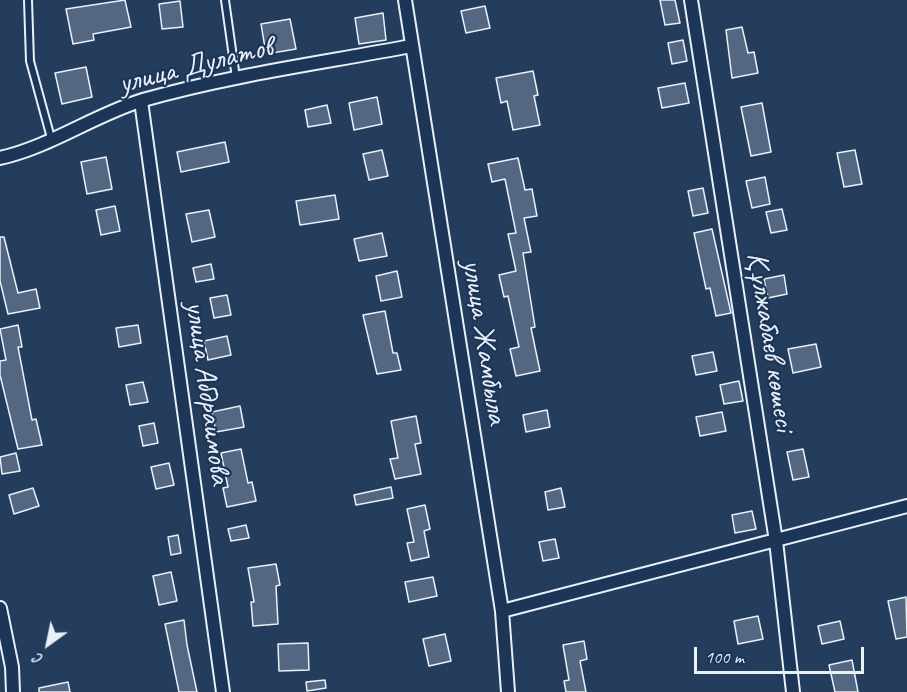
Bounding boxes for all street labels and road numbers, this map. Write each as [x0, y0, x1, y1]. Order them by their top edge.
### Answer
street label: улица Дулатов [115, 30, 277, 102]
street label: Құлжабаев көшесі [738, 250, 802, 434]
street label: улица Жамбыла [453, 257, 515, 427]
street label: улица Абдраимова [176, 299, 238, 487]

